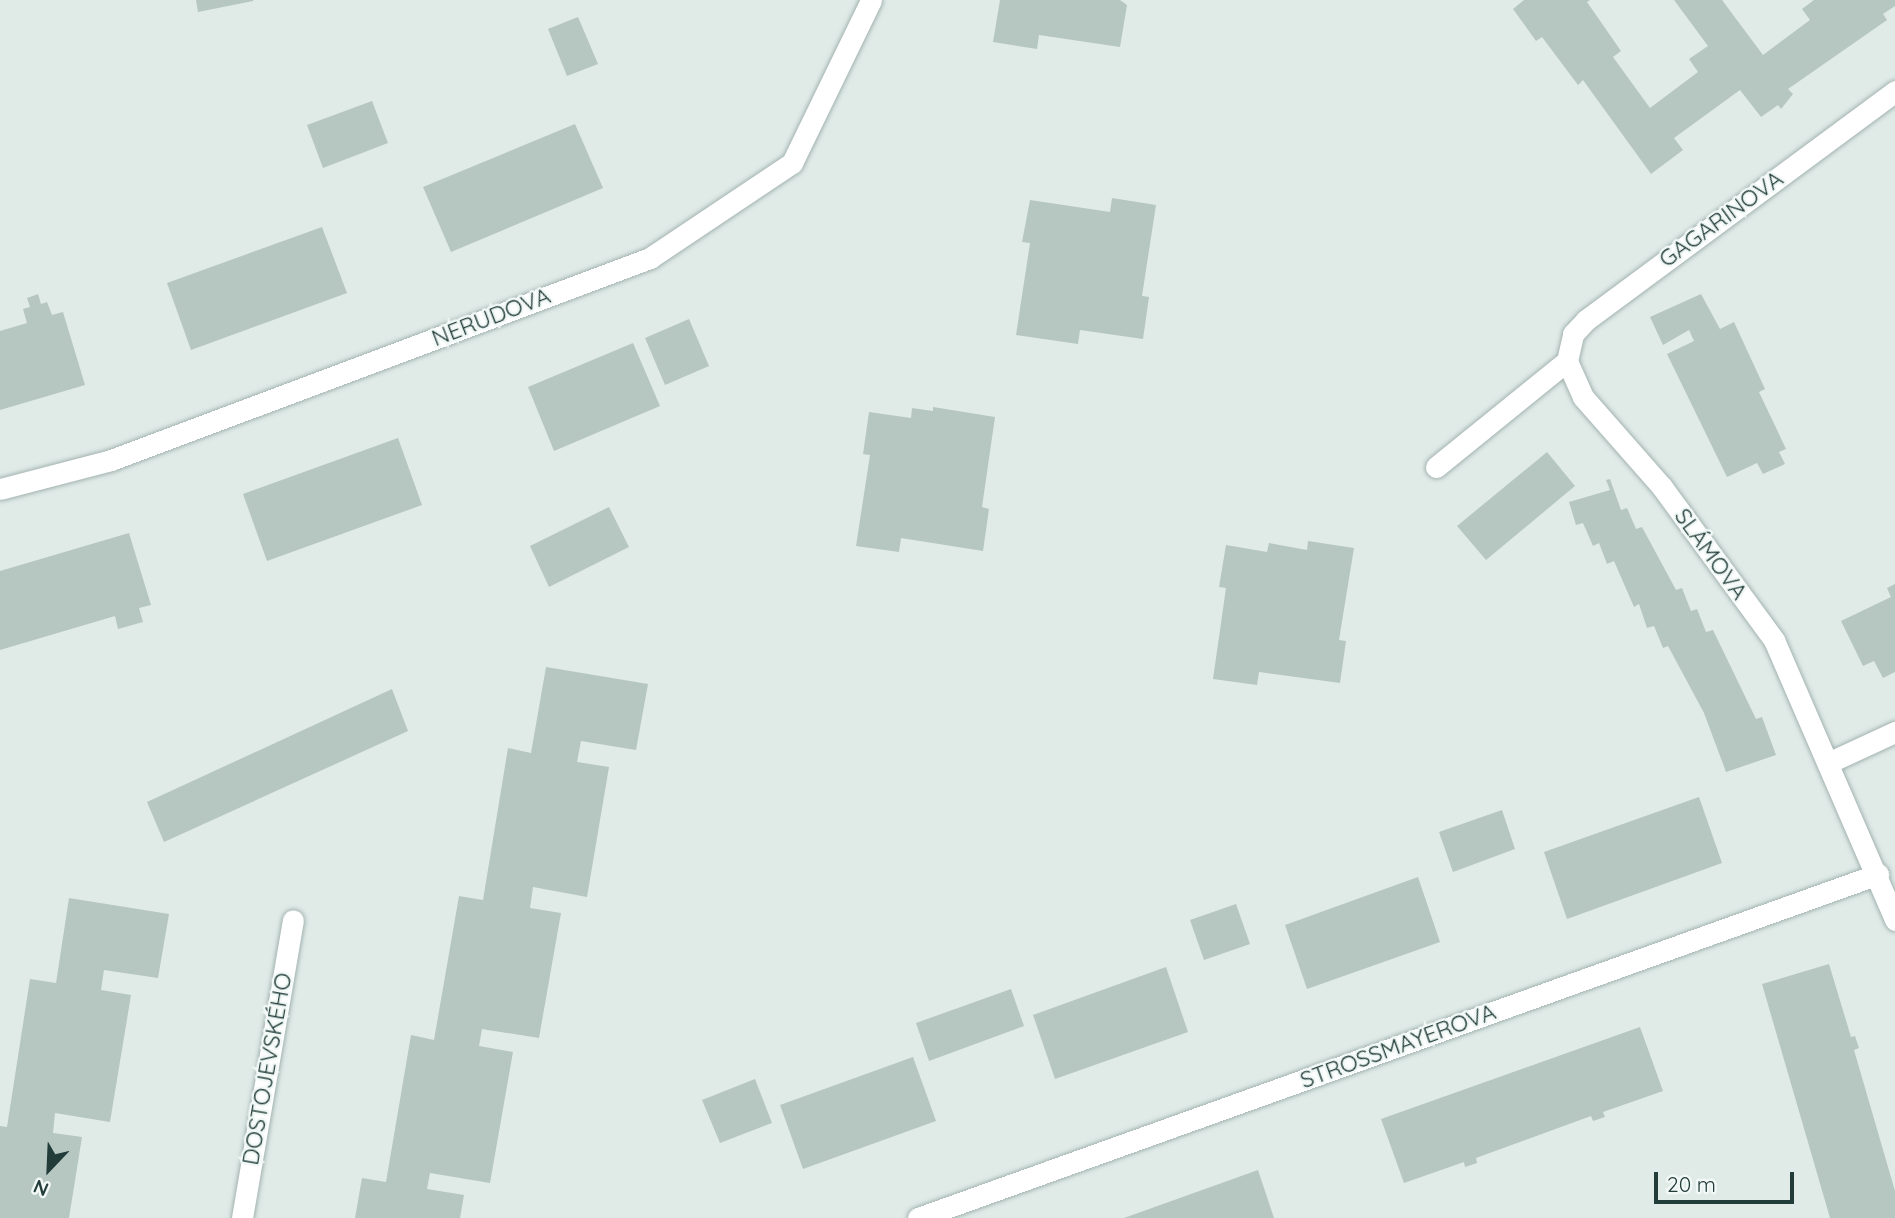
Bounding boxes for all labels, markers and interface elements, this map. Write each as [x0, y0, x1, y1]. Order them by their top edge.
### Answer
street label: GAGARINOVA [1654, 165, 1788, 273]
street label: NERUDOVA [428, 282, 554, 352]
street label: SLÁMOVA [1669, 503, 1753, 605]
street label: DOSTOJEVSKÉHO [236, 971, 298, 1167]
street label: STROSSMAYEROVA [1296, 998, 1500, 1094]
north arrow [14, 1134, 84, 1204]
scale bar [1657, 1158, 1797, 1202]
text: 20 m [1667, 1171, 1716, 1197]
text: N [30, 1175, 52, 1202]

